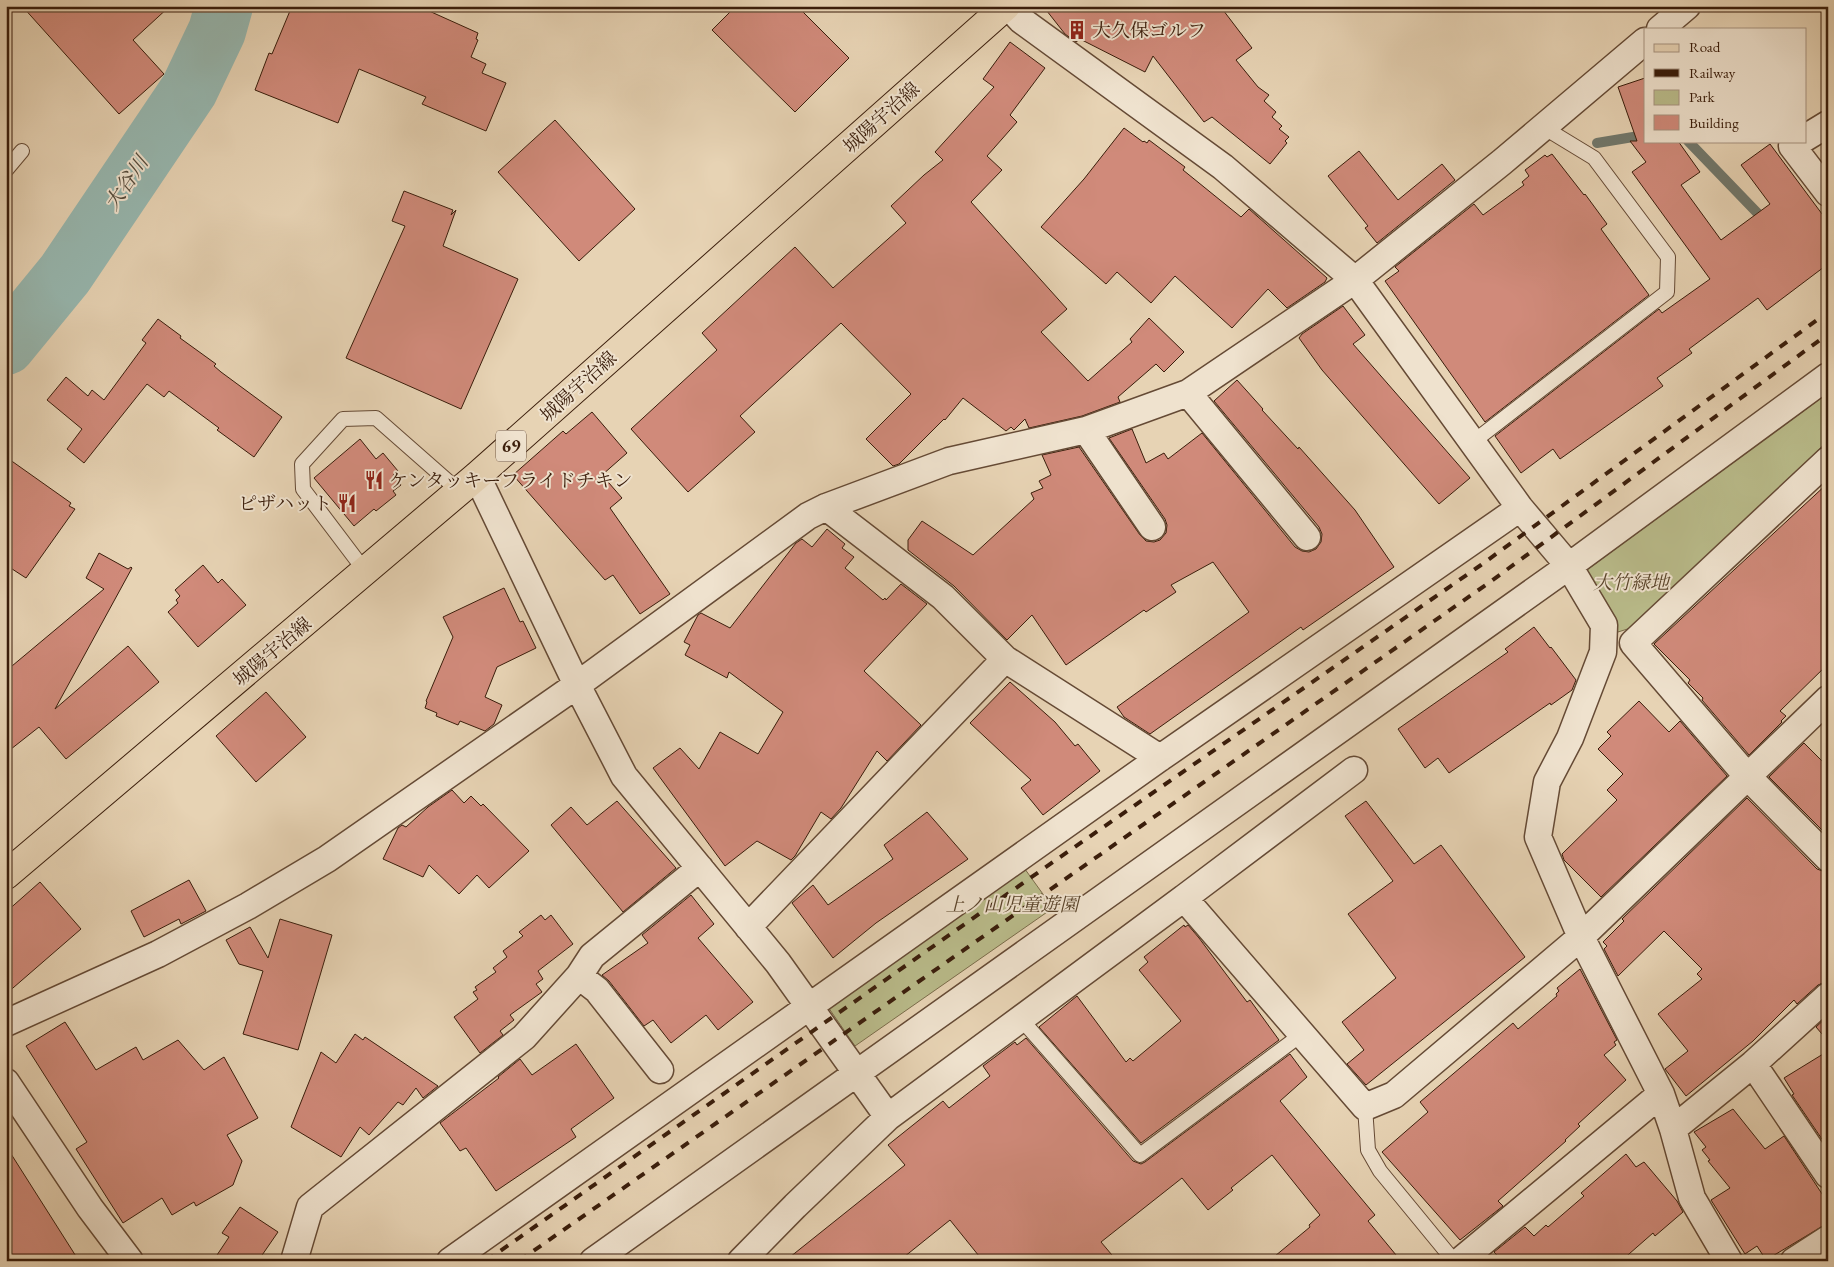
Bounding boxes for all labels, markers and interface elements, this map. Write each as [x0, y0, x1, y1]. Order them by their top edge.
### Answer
place label: 大久保ゴルフ [1092, 18, 1206, 43]
building icon: 大久保ゴルフ [1066, 19, 1088, 41]
legend [1644, 28, 1806, 142]
text: Road [1689, 37, 1721, 56]
text: Railway [1689, 63, 1736, 82]
street label: 城陽宇治線 [838, 76, 925, 158]
text: Park [1689, 87, 1716, 106]
text: Building [1689, 113, 1739, 132]
water label: 大谷川 [98, 149, 155, 215]
street label: 城陽宇治線 [535, 345, 622, 427]
road number: 69 [496, 431, 526, 462]
place label: ケンタッキーフライドチキン [389, 468, 633, 493]
restaurant icon: ケンタッキーフライドチキン [363, 469, 385, 491]
place label: ピザハット [238, 491, 332, 516]
restaurant icon: ピザハット [336, 492, 358, 514]
park label: 大竹緑地 [1593, 570, 1671, 595]
street label: 城陽宇治線 [228, 611, 317, 691]
park label: 上ノ山児童遊園 [945, 892, 1081, 917]

